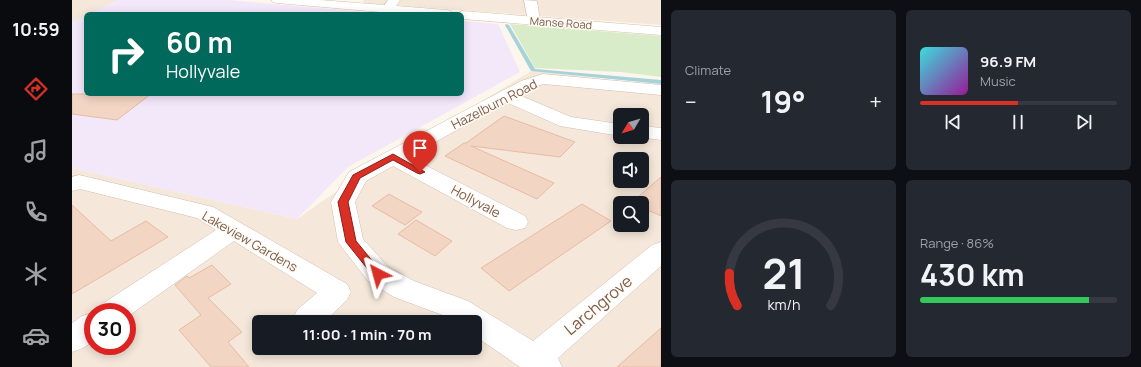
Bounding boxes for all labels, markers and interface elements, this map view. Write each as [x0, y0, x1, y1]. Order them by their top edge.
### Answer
street label: Manse Road [529, 13, 593, 32]
text: 10:59 [12, 17, 60, 41]
text: 60 m [166, 23, 233, 61]
icon: right [100, 28, 152, 80]
text: 96.9 FM [980, 51, 1036, 72]
text: Hollyvale [166, 59, 240, 83]
text: Climate [685, 61, 731, 79]
text: Music [980, 72, 1016, 90]
icon: directions [22, 75, 50, 103]
street label: Hazelburn Road [448, 75, 540, 133]
text: 19° [760, 81, 806, 122]
text: − [685, 87, 697, 117]
text: + [869, 87, 882, 117]
north arrow [613, 108, 649, 144]
map controls [613, 108, 649, 232]
icon: previous [942, 111, 964, 133]
icon: pause [1007, 111, 1029, 133]
icon: next [1073, 111, 1095, 133]
pin [403, 131, 437, 172]
icon: music [22, 137, 50, 165]
icon: arrive [409, 137, 431, 159]
button: sound [613, 152, 649, 188]
street label: Hollyvale [448, 180, 504, 222]
button: search [613, 196, 649, 232]
icon: phone [22, 198, 50, 226]
street label: Lakeview Gardens [199, 206, 301, 276]
text: Range · 86% [920, 234, 994, 252]
text: 21 [762, 245, 805, 301]
position arrow [357, 253, 399, 295]
text: 430 km [920, 254, 1025, 295]
icon: climate [22, 260, 50, 288]
street label: Larchgrove [559, 270, 637, 340]
text: km/h [767, 295, 800, 314]
speed limit sign: 30 [84, 303, 136, 355]
icon: car [22, 322, 50, 350]
text: 11:00 · 1 min · 70 m [302, 324, 432, 345]

